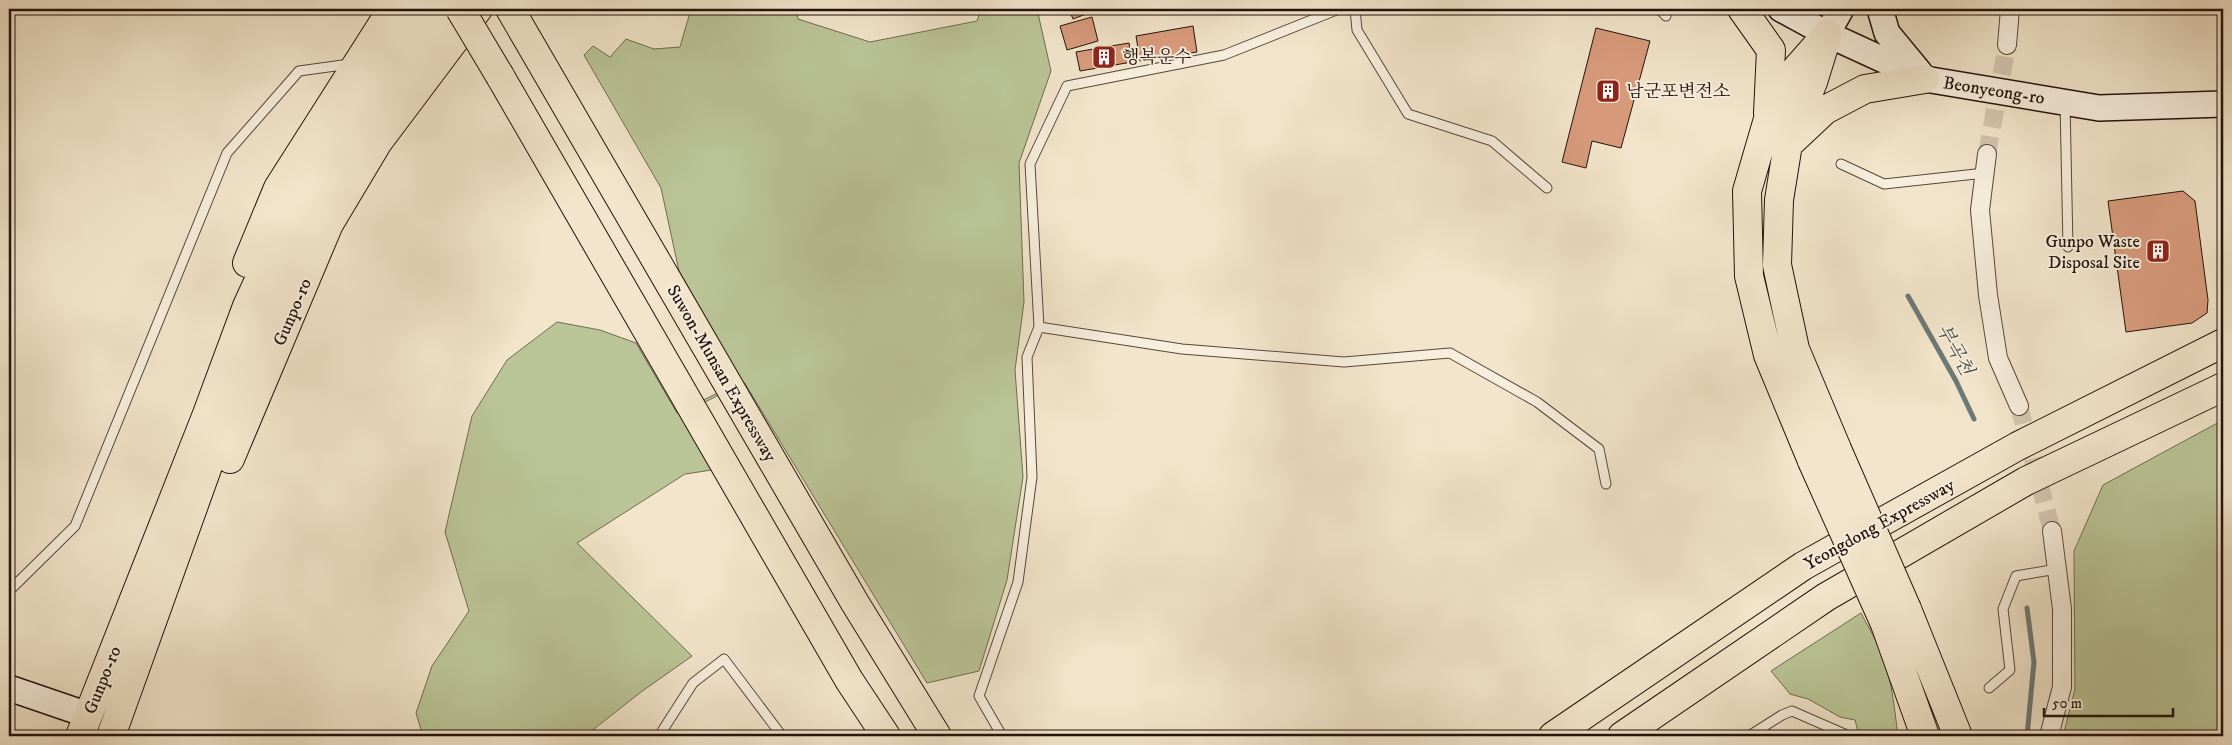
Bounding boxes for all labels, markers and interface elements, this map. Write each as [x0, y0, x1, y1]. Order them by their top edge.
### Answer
building icon: 행복운수 [1091, 44, 1117, 70]
place label: 행복운수 [1122, 47, 1192, 69]
street label: Beonyeong-ro [1941, 72, 2046, 110]
building icon: 남군포변전소 [1595, 78, 1621, 104]
place label: 남군포변전소 [1626, 81, 1730, 103]
place label: Gunpo Waste Disposal Site [2045, 231, 2140, 274]
building icon: Gunpo Waste Disposal Site [2145, 238, 2171, 264]
street label: Gunpo-ro [269, 275, 317, 349]
street label: Suwon-Munsan Expressway [661, 281, 781, 466]
water label: 부곡천 [1931, 320, 1979, 381]
street label: Yeongdong Expressway [1800, 474, 1959, 575]
street label: Gunpo-ro [79, 643, 127, 718]
scale bar [2044, 685, 2173, 717]
text: 50 m [2052, 694, 2082, 713]

